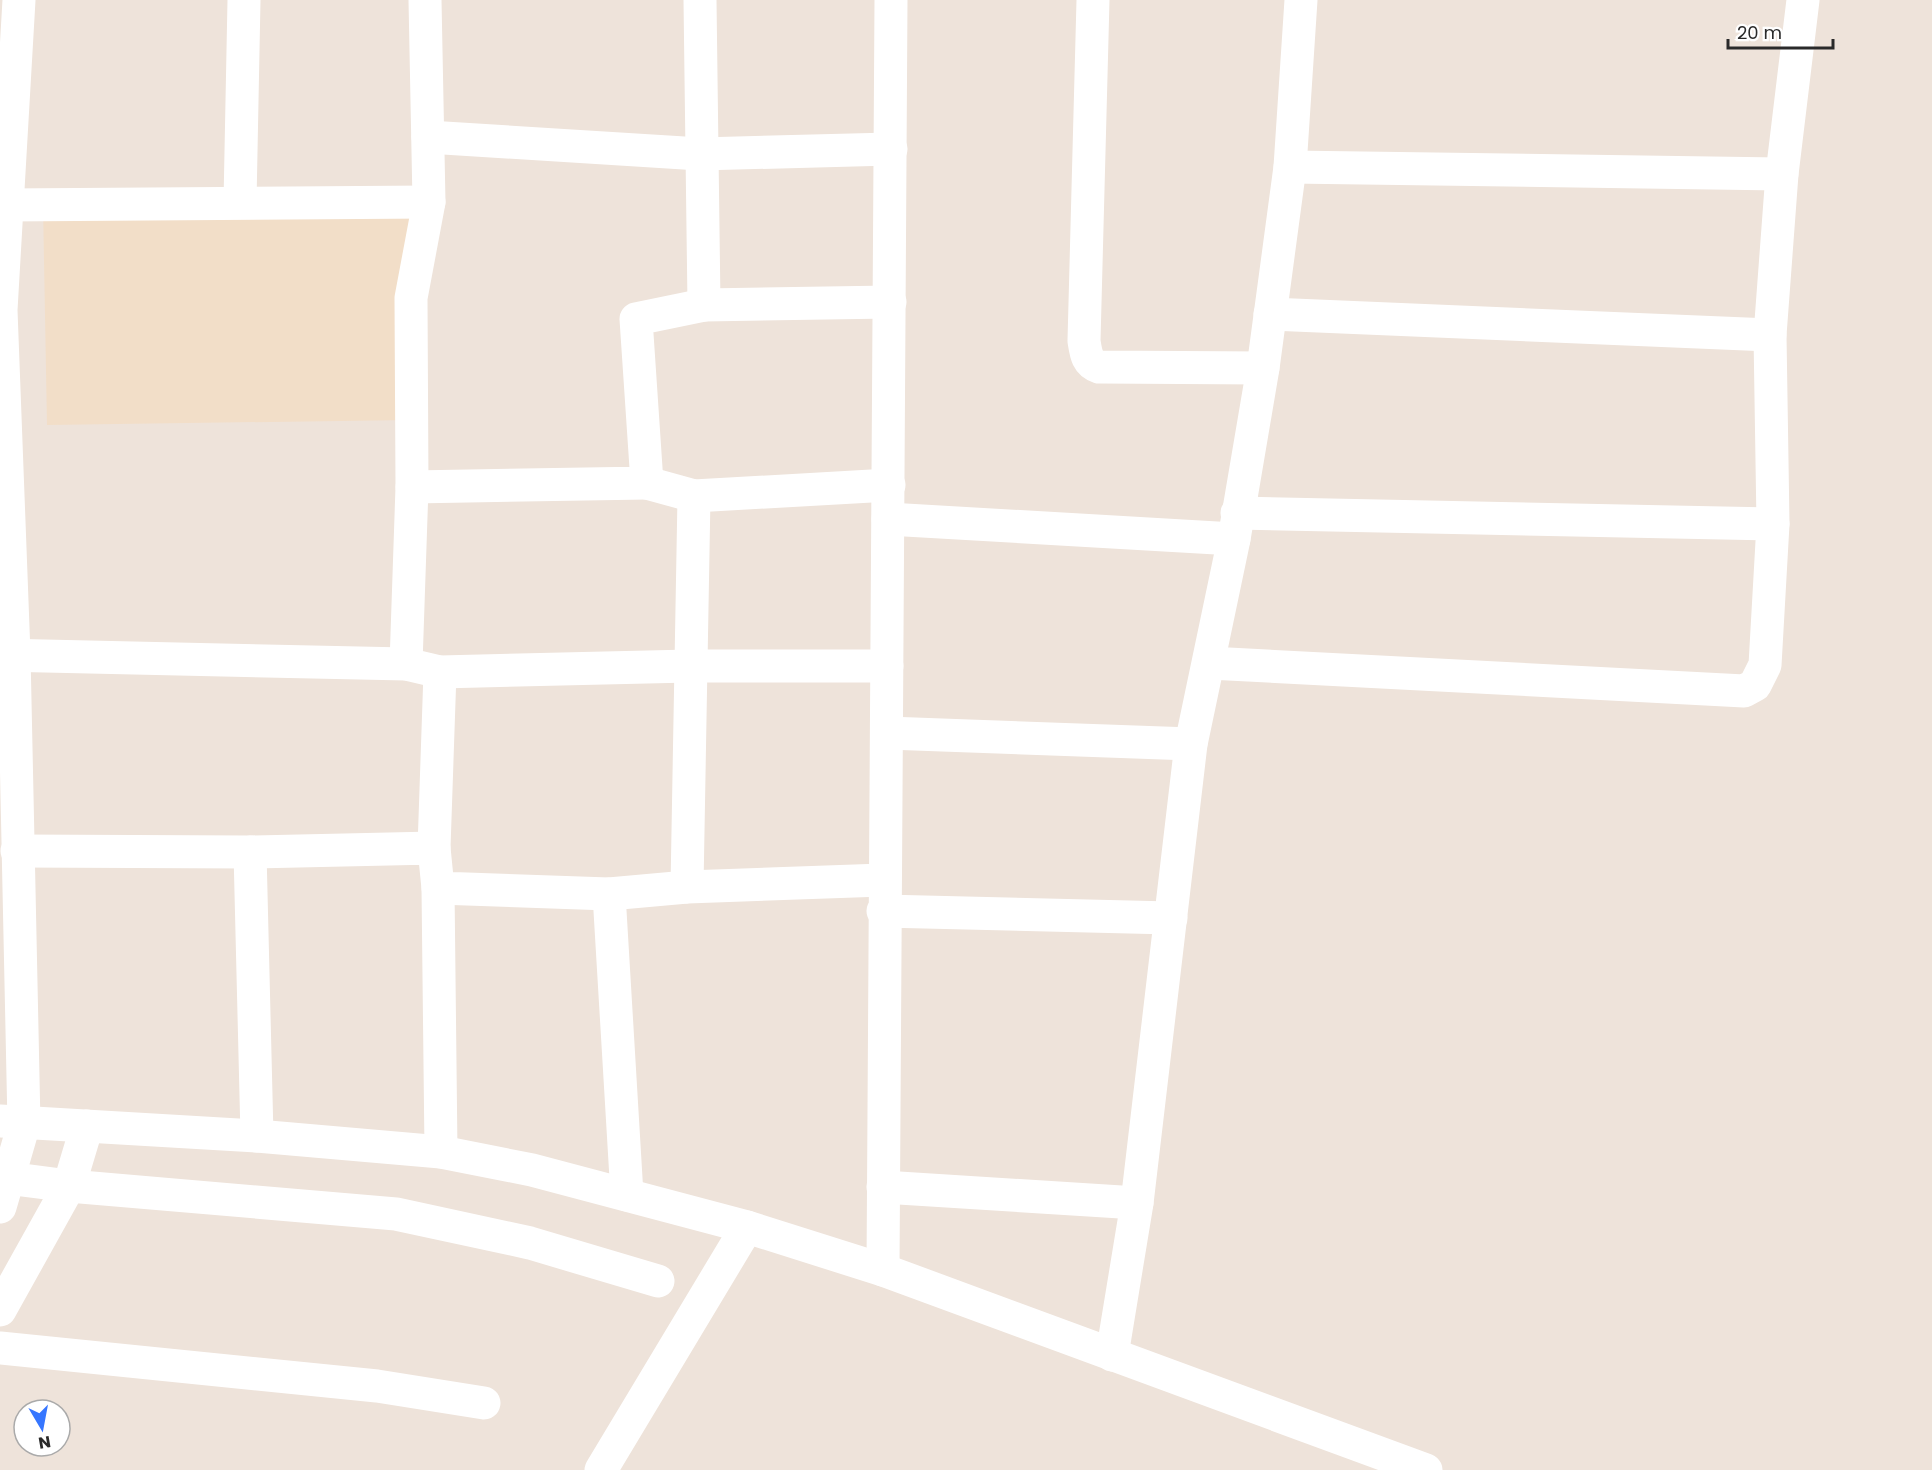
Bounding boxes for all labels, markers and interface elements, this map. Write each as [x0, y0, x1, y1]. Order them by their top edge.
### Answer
scale bar [1728, 12, 1833, 50]
text: 20 m [1737, 20, 1782, 45]
north arrow [12, 1398, 72, 1458]
text: N [37, 1430, 52, 1455]

